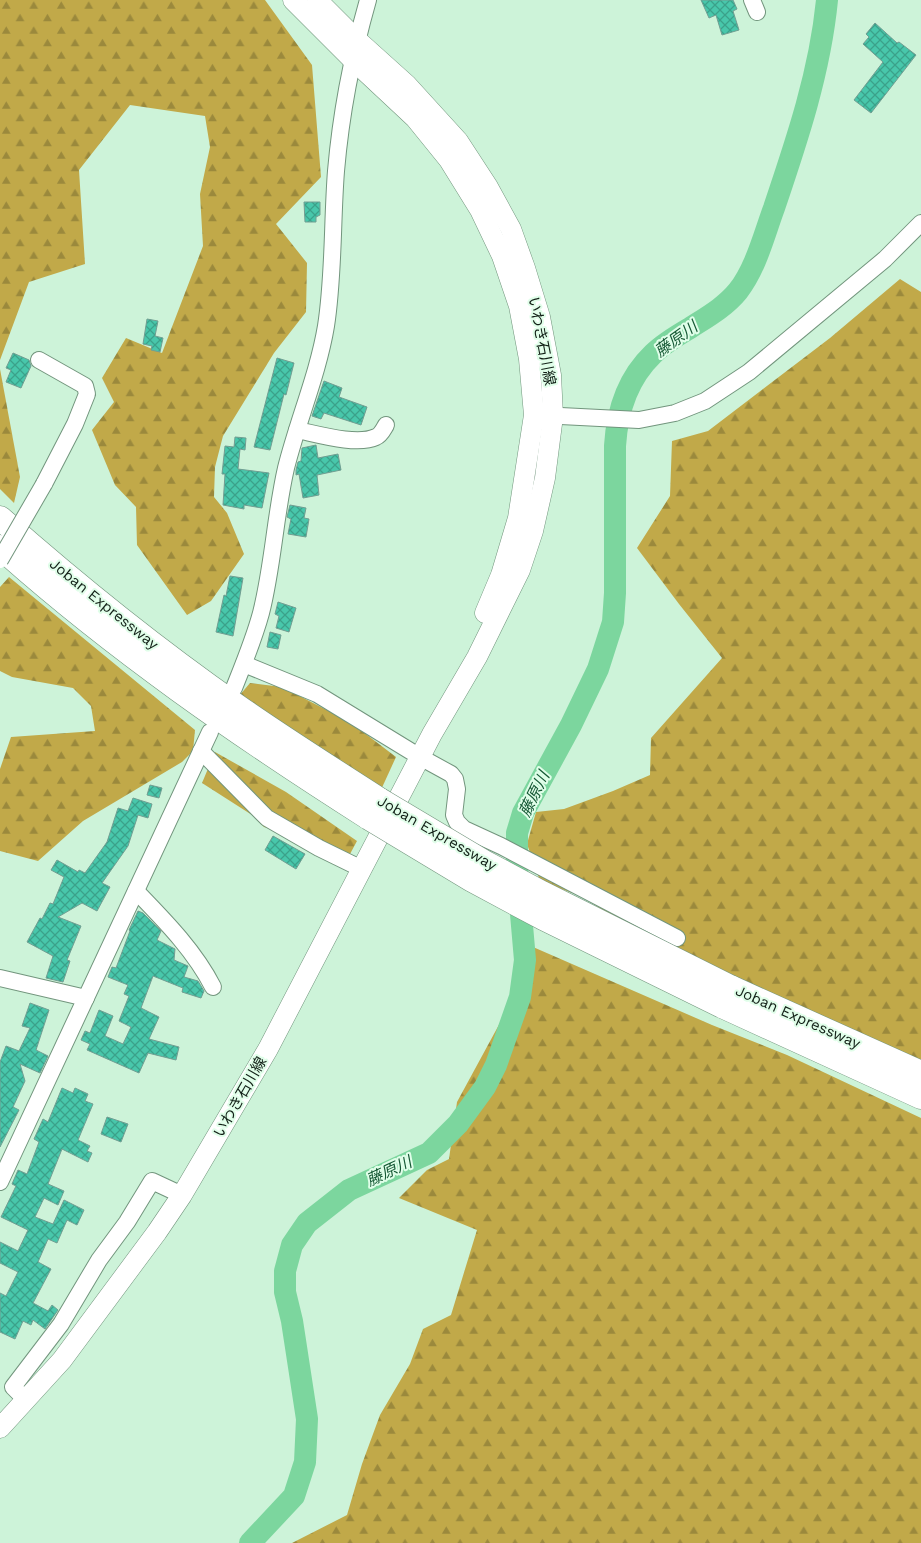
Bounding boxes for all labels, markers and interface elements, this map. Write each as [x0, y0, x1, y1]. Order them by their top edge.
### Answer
street label: いわき石川線 [525, 295, 559, 387]
water label: 藤原川 [651, 316, 703, 361]
street label: Joban Expressway [46, 555, 162, 654]
water label: 藤原川 [515, 766, 554, 820]
street label: Joban Expressway [374, 792, 500, 875]
street label: Joban Expressway [733, 981, 863, 1053]
street label: いわき石川線 [210, 1054, 270, 1140]
water label: 藤原川 [363, 1151, 417, 1190]

